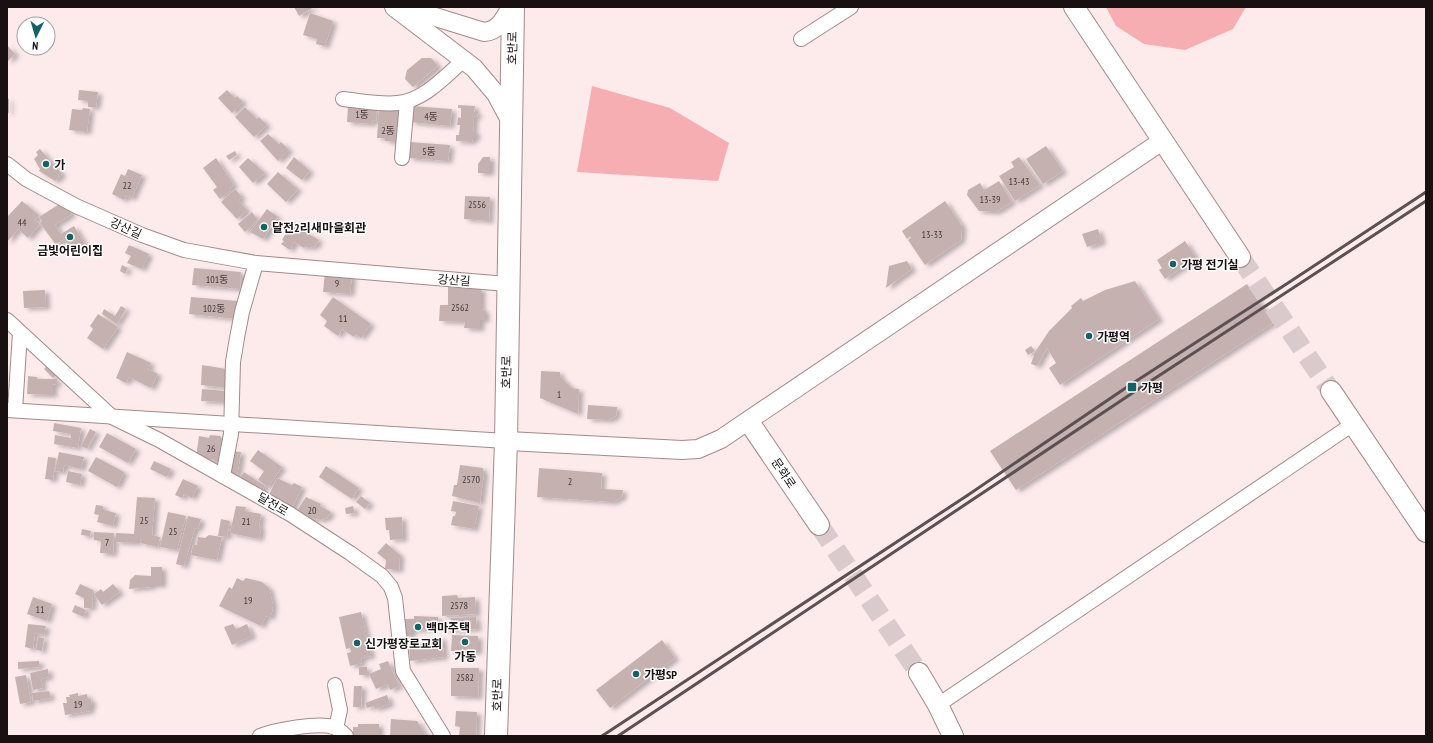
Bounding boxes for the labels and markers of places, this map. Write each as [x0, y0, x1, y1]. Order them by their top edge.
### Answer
place label: 가 [54, 157, 65, 172]
marker: 가 [41, 159, 51, 169]
place label: 달전2리새마을회관 [272, 220, 366, 235]
marker: 달전2리새마을회관 [259, 222, 269, 232]
marker: 금빛어린이집 [65, 232, 75, 242]
place label: 금빛어린이집 [37, 243, 103, 258]
place label: 가평 전기실 [1181, 257, 1239, 272]
marker: 가평 전기실 [1168, 259, 1178, 269]
place label: 가평역 [1097, 329, 1130, 344]
marker: 가평역 [1084, 331, 1094, 341]
place label: 가평 [1141, 380, 1163, 395]
marker: 가평 [1126, 381, 1138, 393]
place label: 백마주택 [426, 620, 470, 635]
marker: 백마주택 [413, 622, 423, 632]
place label: 신가평장로교회 [365, 636, 442, 651]
marker: 가동 [460, 637, 470, 647]
marker: 신가평장로교회 [352, 638, 362, 648]
place label: 가동 [454, 649, 476, 664]
place label: 가평SP [644, 667, 677, 682]
marker: 가평SP [631, 669, 641, 679]

